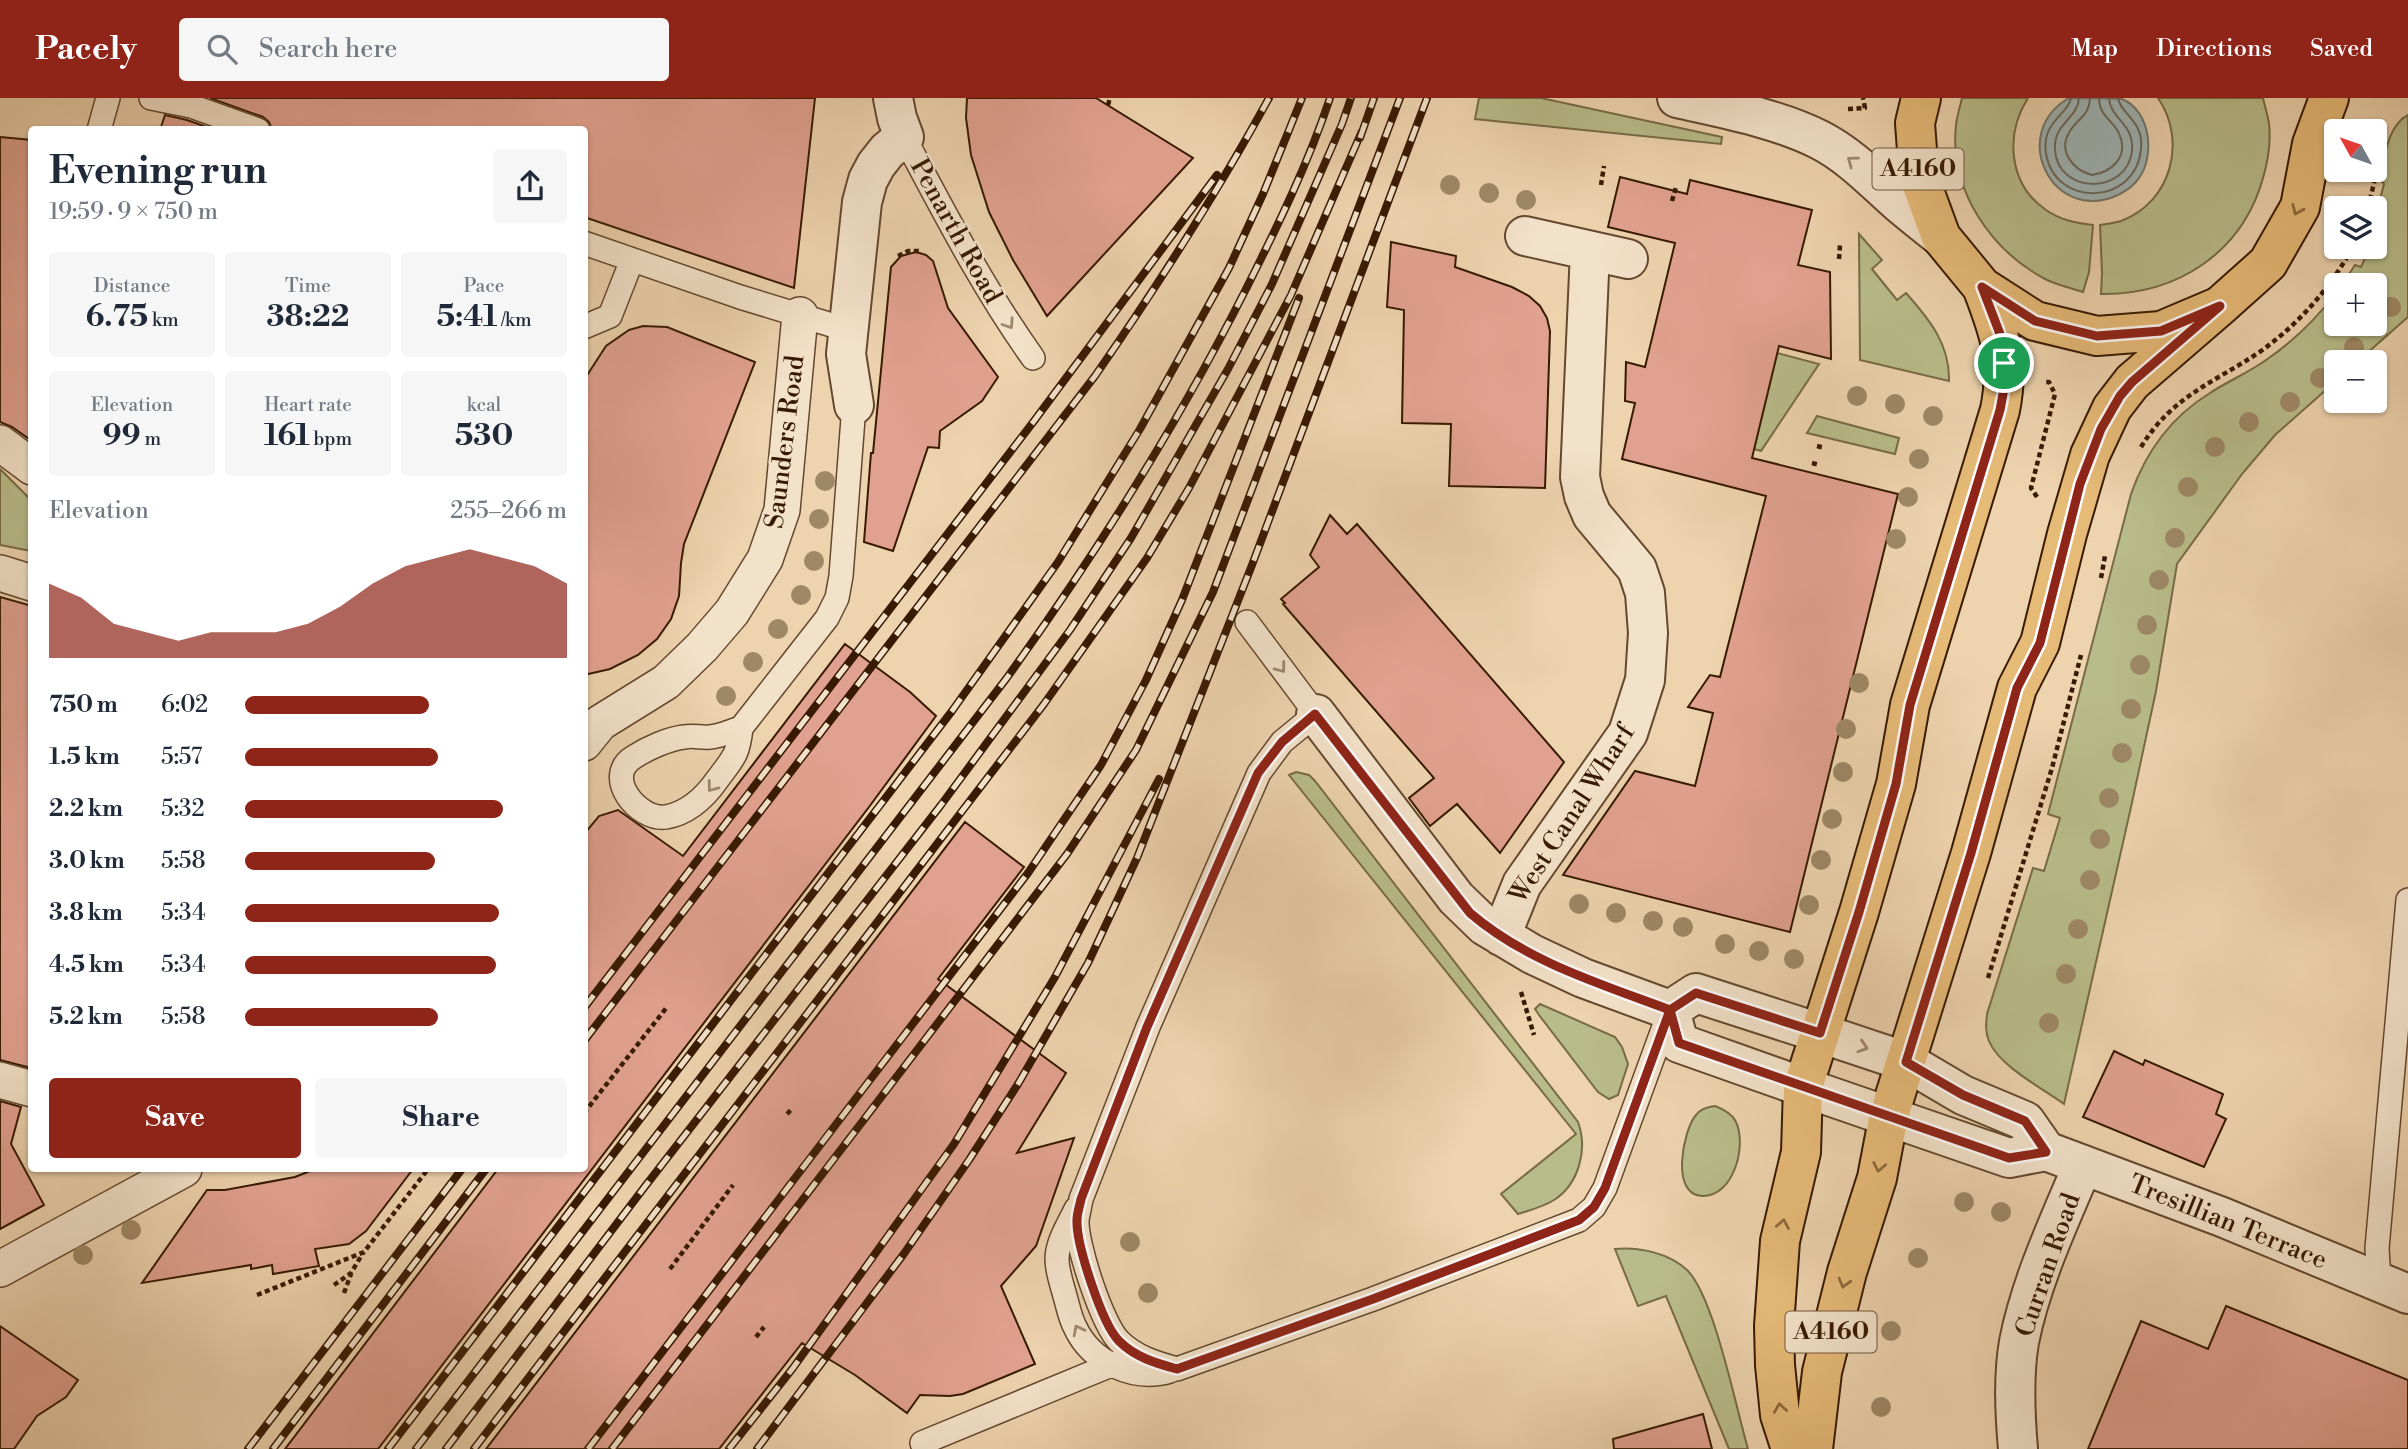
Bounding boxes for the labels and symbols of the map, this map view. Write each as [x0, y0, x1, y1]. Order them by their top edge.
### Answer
north arrow [2324, 119, 2387, 182]
road number: A4160 [1872, 148, 1964, 190]
street label: Penarth Road [903, 153, 1009, 309]
one-way arrow [1847, 157, 1860, 169]
one-way arrow [2291, 204, 2305, 216]
one-way arrow [1001, 316, 1013, 329]
pin [1974, 333, 2034, 393]
street label: Saunders Road [758, 353, 812, 531]
one-way arrow [1273, 660, 1286, 673]
street label: West Canal Wharf [1502, 717, 1643, 911]
one-way arrow [707, 779, 720, 792]
one-way arrow [1857, 1039, 1869, 1053]
one-way arrow [1873, 1161, 1888, 1173]
street label: Tresillian Terrace [2124, 1168, 2332, 1276]
street label: Curran Road [2008, 1189, 2088, 1341]
one-way arrow [1775, 1218, 1790, 1230]
one-way arrow [1837, 1276, 1852, 1288]
road number: A4160 [1786, 1312, 1876, 1352]
one-way arrow [1072, 1324, 1086, 1337]
one-way arrow [1772, 1402, 1787, 1414]

